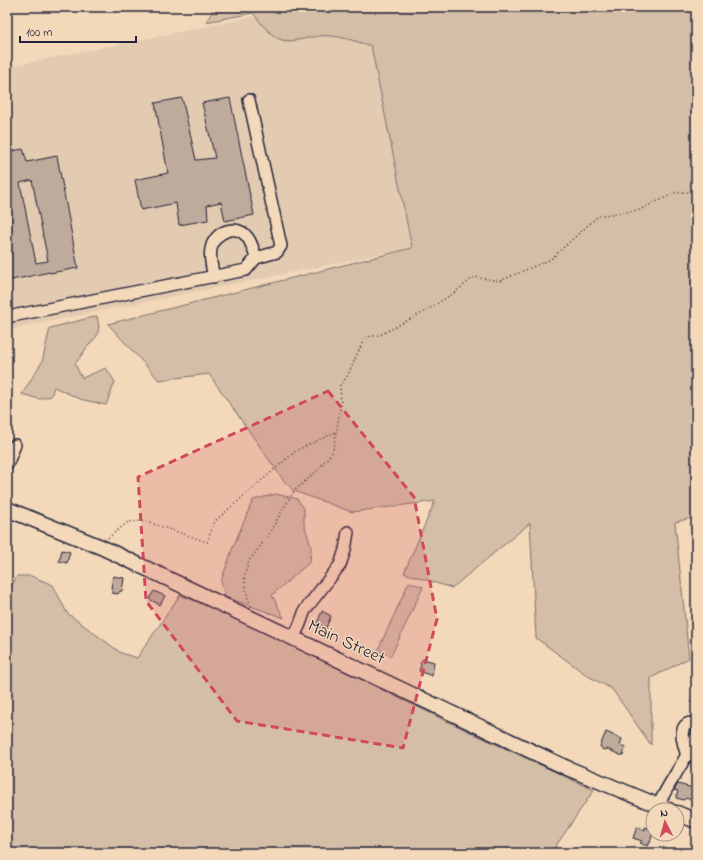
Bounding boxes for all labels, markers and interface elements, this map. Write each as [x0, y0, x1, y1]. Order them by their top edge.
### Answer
scale bar [20, 18, 136, 44]
text: 100 m [26, 24, 53, 42]
street label: Main Street [303, 614, 389, 672]
north arrow [645, 802, 685, 842]
text: N [660, 805, 669, 821]

